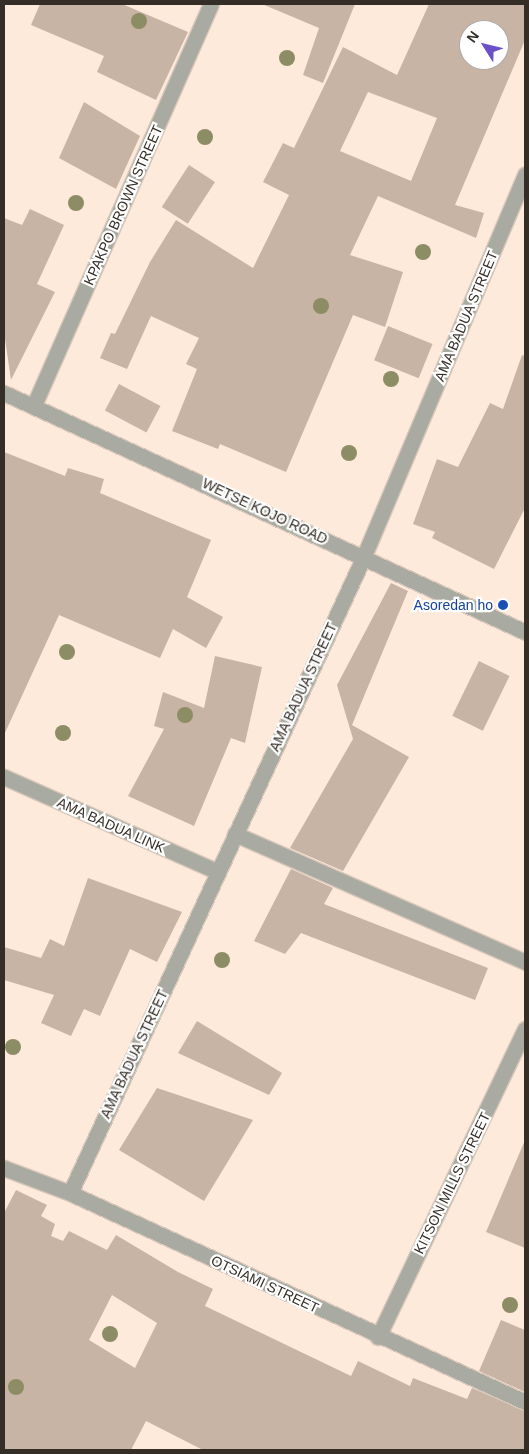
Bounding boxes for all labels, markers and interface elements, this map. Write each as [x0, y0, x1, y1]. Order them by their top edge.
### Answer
north arrow [459, 20, 509, 70]
text: N [463, 28, 482, 46]
street label: KPAKPO BROWN STREET [80, 122, 166, 288]
street label: AMA BADUA STREET [431, 248, 501, 384]
street label: WETSE KOJO ROAD [200, 475, 330, 547]
place label: Asoredan ho [414, 597, 493, 613]
marker: Asoredan ho [497, 599, 509, 611]
street label: AMA BADUA STREET [265, 619, 341, 755]
street label: AMA BADUA LINK [54, 793, 168, 857]
street label: AMA BADUA STREET [96, 986, 172, 1122]
street label: KITSON MILLS STREET [410, 1109, 494, 1257]
street label: OTSIAMI STREET [209, 1252, 321, 1316]

